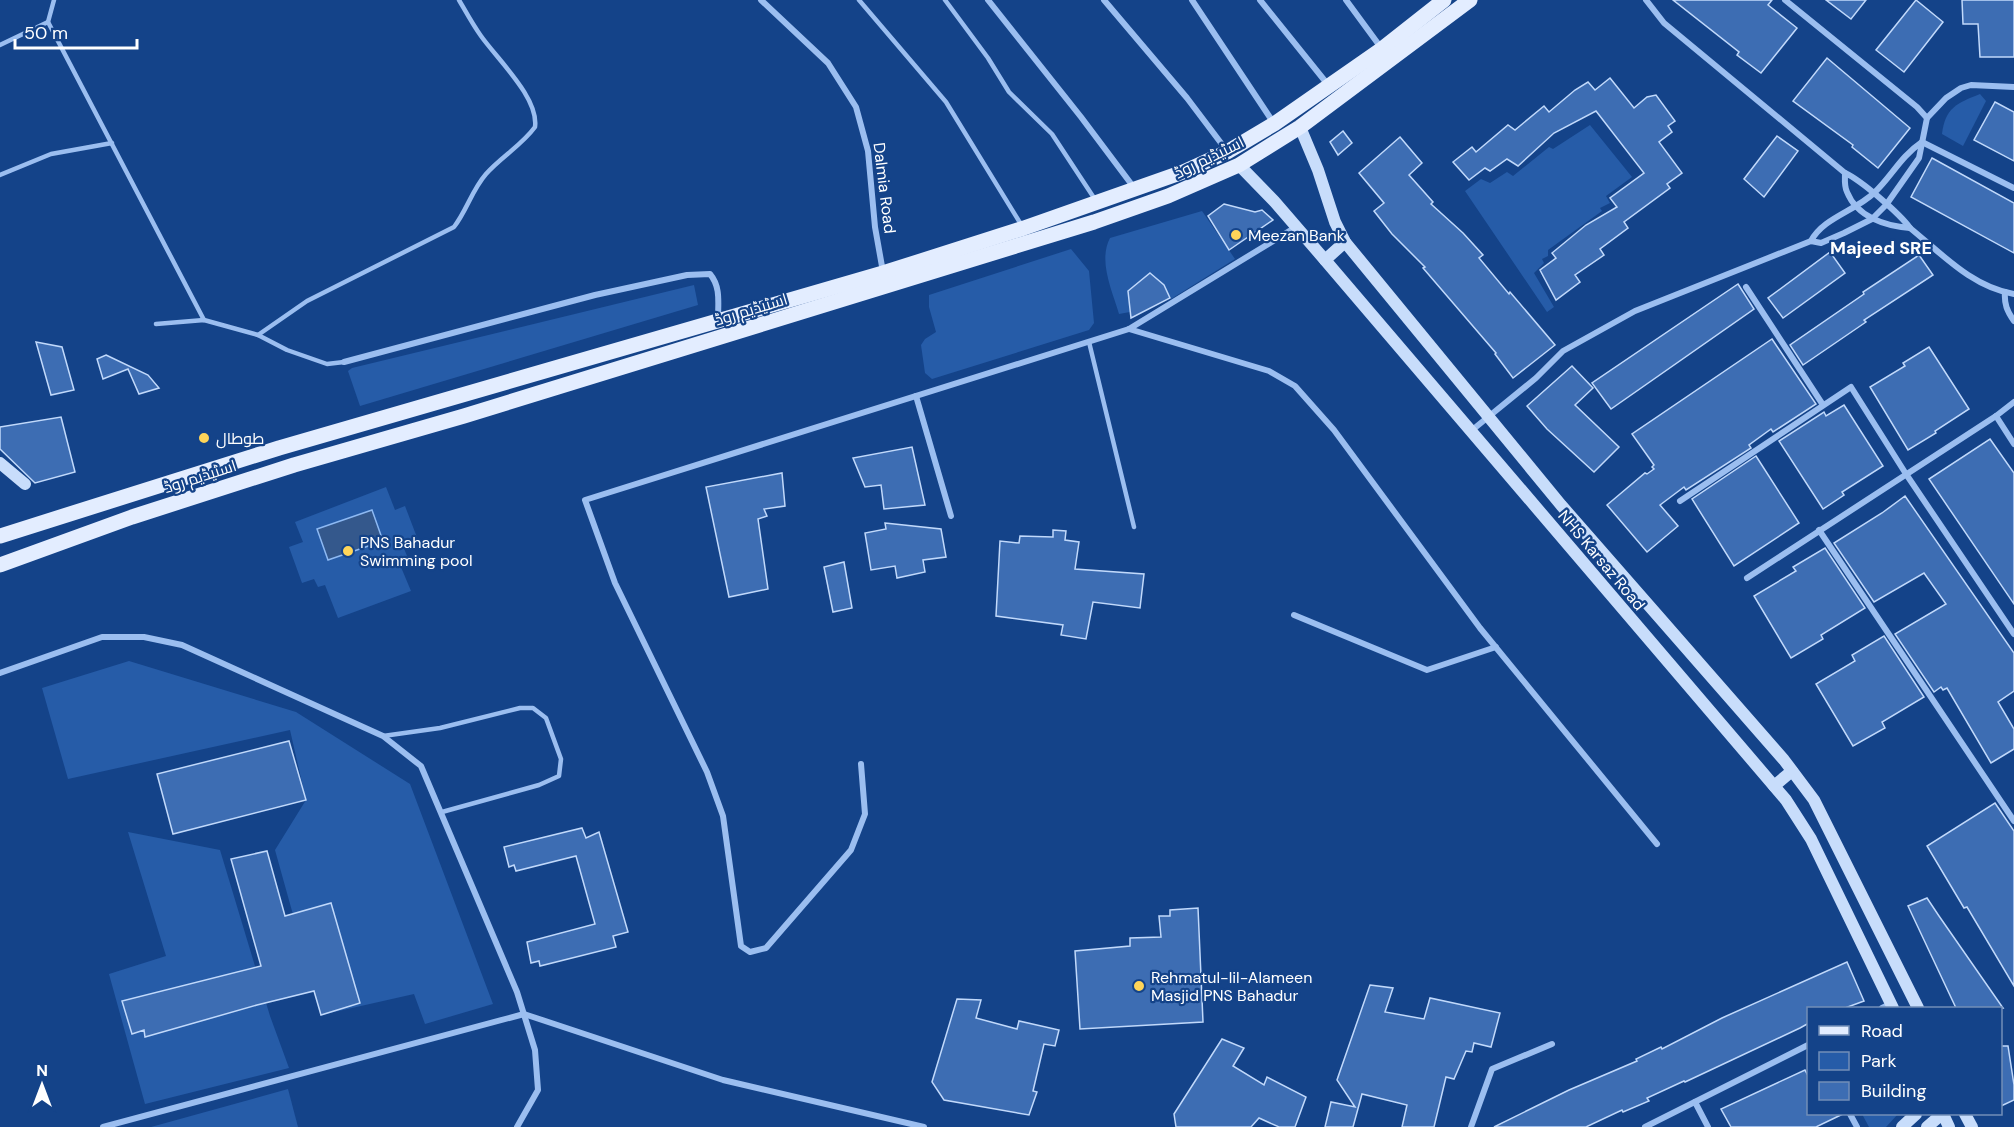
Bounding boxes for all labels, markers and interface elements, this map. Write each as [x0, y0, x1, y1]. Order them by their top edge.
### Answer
scale bar [15, 12, 136, 50]
text: 50 m [24, 21, 68, 45]
street label: اسٹیڈیم روڈ [1171, 132, 1248, 184]
street label: Dalmia Road [869, 141, 901, 235]
place label: Meezan Bank [1248, 225, 1345, 246]
marker: Meezan Bank [1229, 228, 1243, 242]
district label: Majeed SRE [1830, 236, 1932, 260]
street label: اسٹیڈیم روڈ [712, 288, 790, 331]
place label: طوطال [216, 428, 264, 449]
marker: طوطال [197, 431, 211, 445]
street label: اسٹیڈیم روڈ [161, 455, 239, 499]
street label: NHS Karsaz Road [1553, 506, 1650, 615]
place label: PNS Bahadur Swimming pool [360, 532, 473, 571]
marker: PNS Bahadur Swimming pool [341, 544, 355, 558]
place label: Rehmatul-lil-Alameen Masjid PNS Bahadur [1151, 967, 1312, 1006]
marker: Rehmatul-lil-Alameen Masjid PNS Bahadur [1132, 979, 1146, 993]
legend [1807, 1007, 2002, 1115]
text: Road [1861, 1019, 1903, 1043]
text: Park [1861, 1049, 1897, 1073]
north arrow [12, 1055, 72, 1115]
text: N [36, 1060, 48, 1081]
text: Building [1861, 1079, 1926, 1103]

